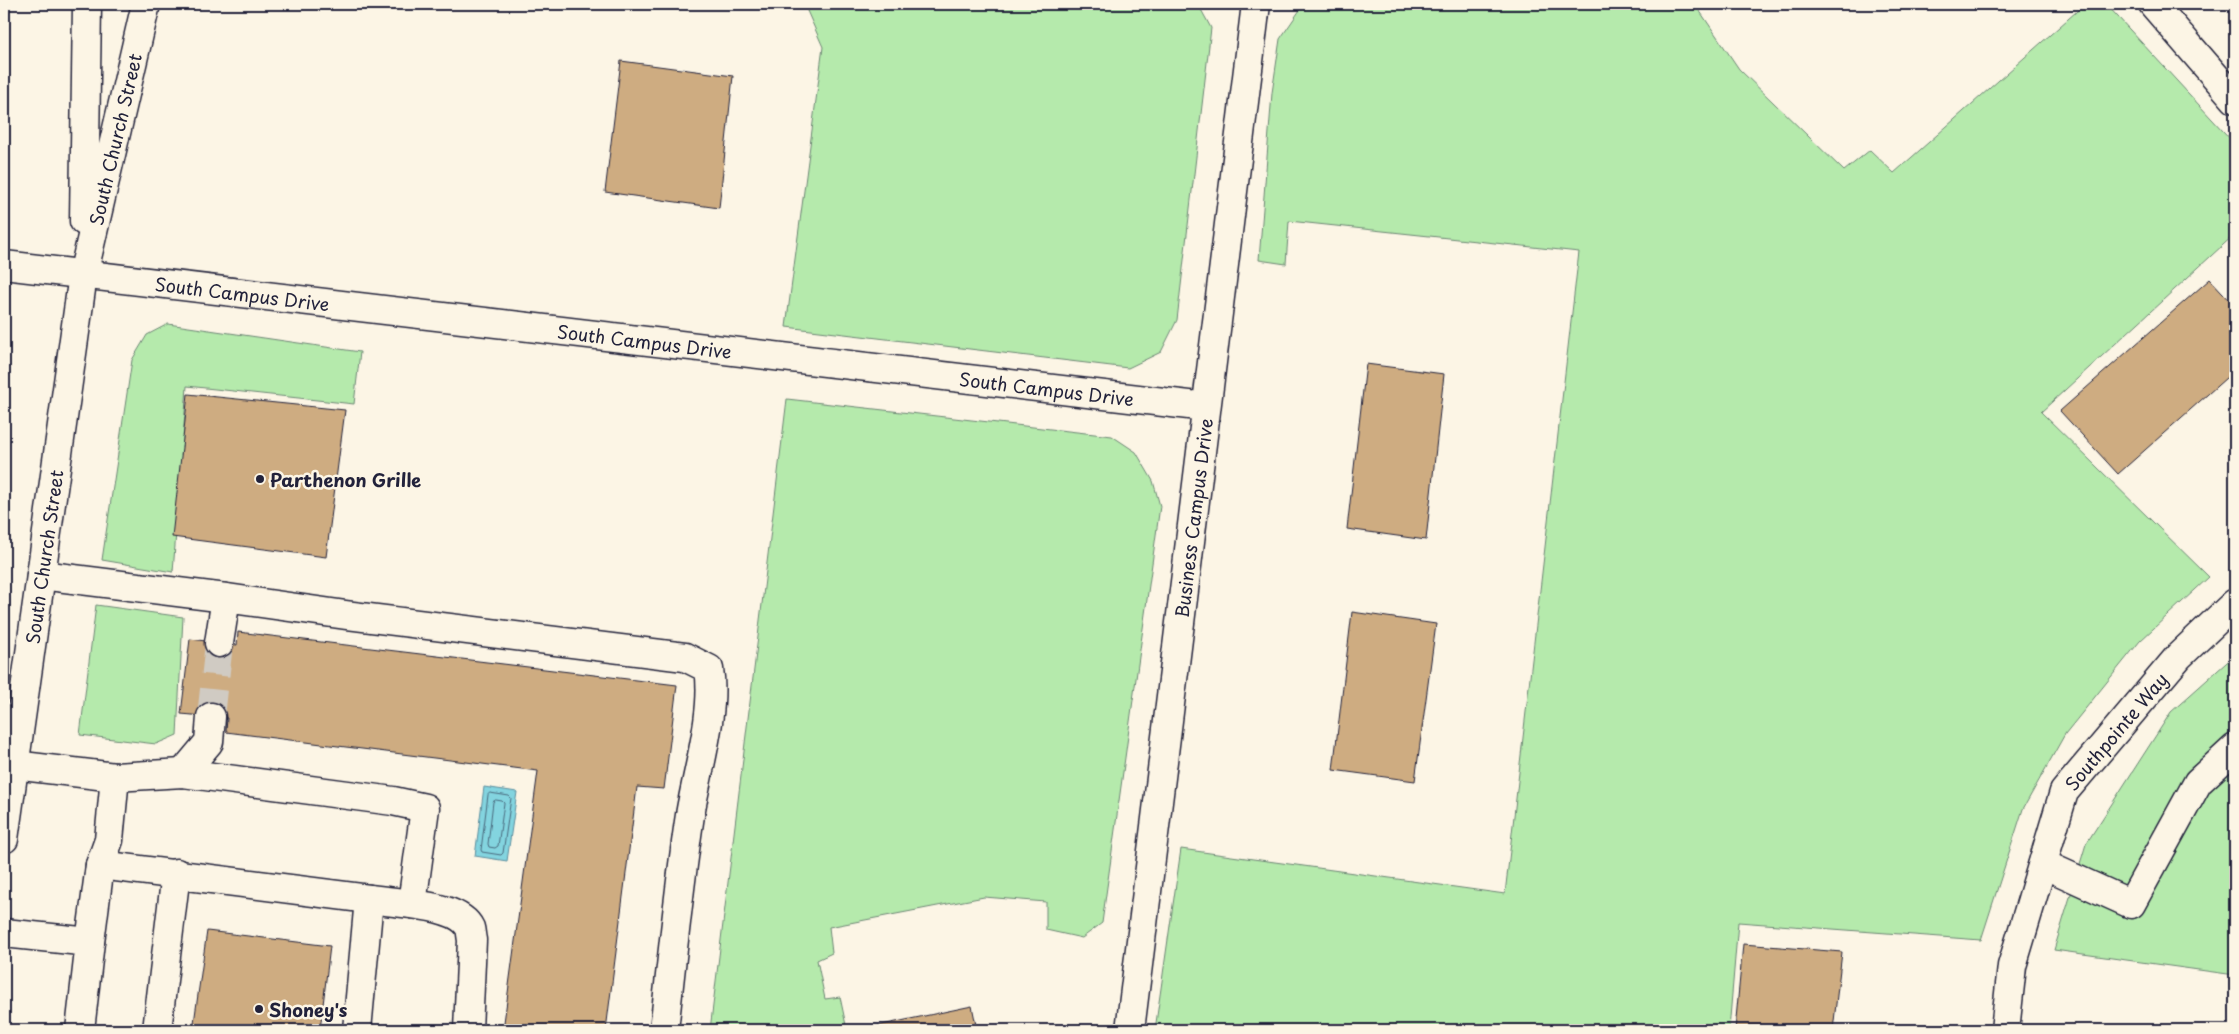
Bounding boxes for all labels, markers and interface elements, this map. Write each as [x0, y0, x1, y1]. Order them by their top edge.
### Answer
street label: South Church Street [82, 51, 148, 228]
street label: South Campus Drive [154, 269, 331, 317]
street label: South Campus Drive [556, 317, 733, 364]
street label: South Campus Drive [958, 364, 1136, 412]
street label: Business Campus Drive [1167, 417, 1219, 619]
place label: Parthenon Grille [270, 466, 421, 493]
street label: South Church Street [18, 468, 69, 646]
marker: Parthenon Grille [254, 473, 266, 485]
street label: Southpointe Way [2058, 666, 2173, 796]
place label: Shoney's [269, 996, 348, 1023]
marker: Shoney's [253, 1003, 265, 1015]

